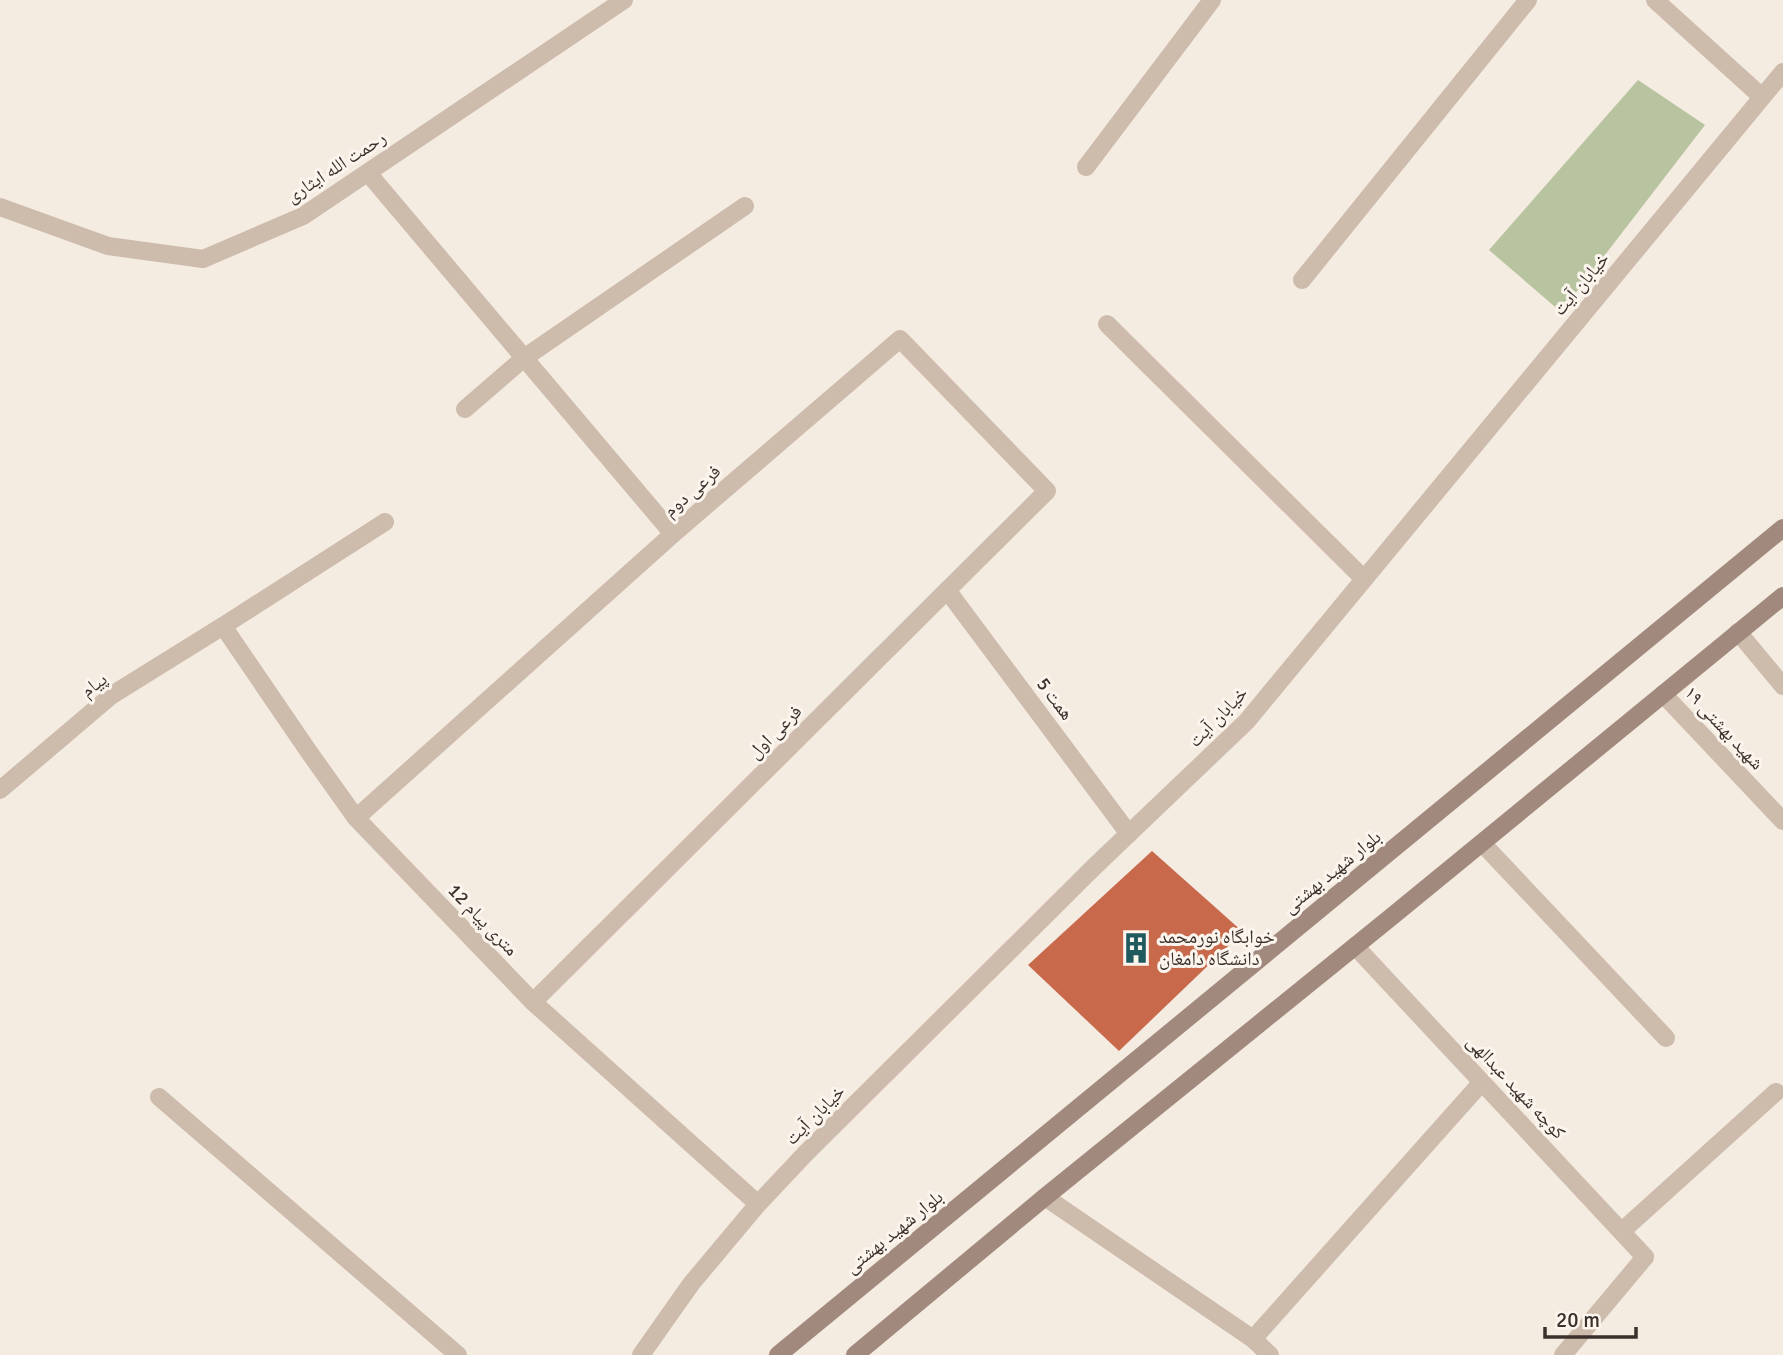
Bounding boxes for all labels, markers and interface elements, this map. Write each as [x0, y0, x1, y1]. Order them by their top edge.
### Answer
street label: رحمت الله ایثاری [281, 126, 391, 208]
street label: خیابان آیت [1547, 247, 1615, 321]
street label: فرعی دوم [658, 459, 726, 523]
street label: پیام [76, 667, 113, 704]
street label: 5 همت [1031, 673, 1079, 725]
street label: خیابان آیت [1183, 681, 1253, 753]
street label: شهید بهشتی ۱۹ [1679, 681, 1769, 775]
street label: فرعی اول [743, 700, 807, 764]
street label: بلوار شهید بهشتی [1278, 825, 1386, 919]
street label: 12 متری پیام [442, 879, 523, 962]
place label: خوابگاه نورمحمد دانشگاه دامغان [1159, 925, 1275, 971]
building icon: خوابگاه نورمحمد دانشگاه دامغان [1119, 931, 1153, 965]
street label: کوچه شهید عبدالهی [1461, 1030, 1571, 1144]
street label: خیابان آیت [780, 1080, 850, 1150]
street label: بلوار شهید بهشتی [840, 1185, 948, 1279]
scale bar [1545, 1296, 1636, 1340]
text: 20 m [1556, 1307, 1600, 1333]

